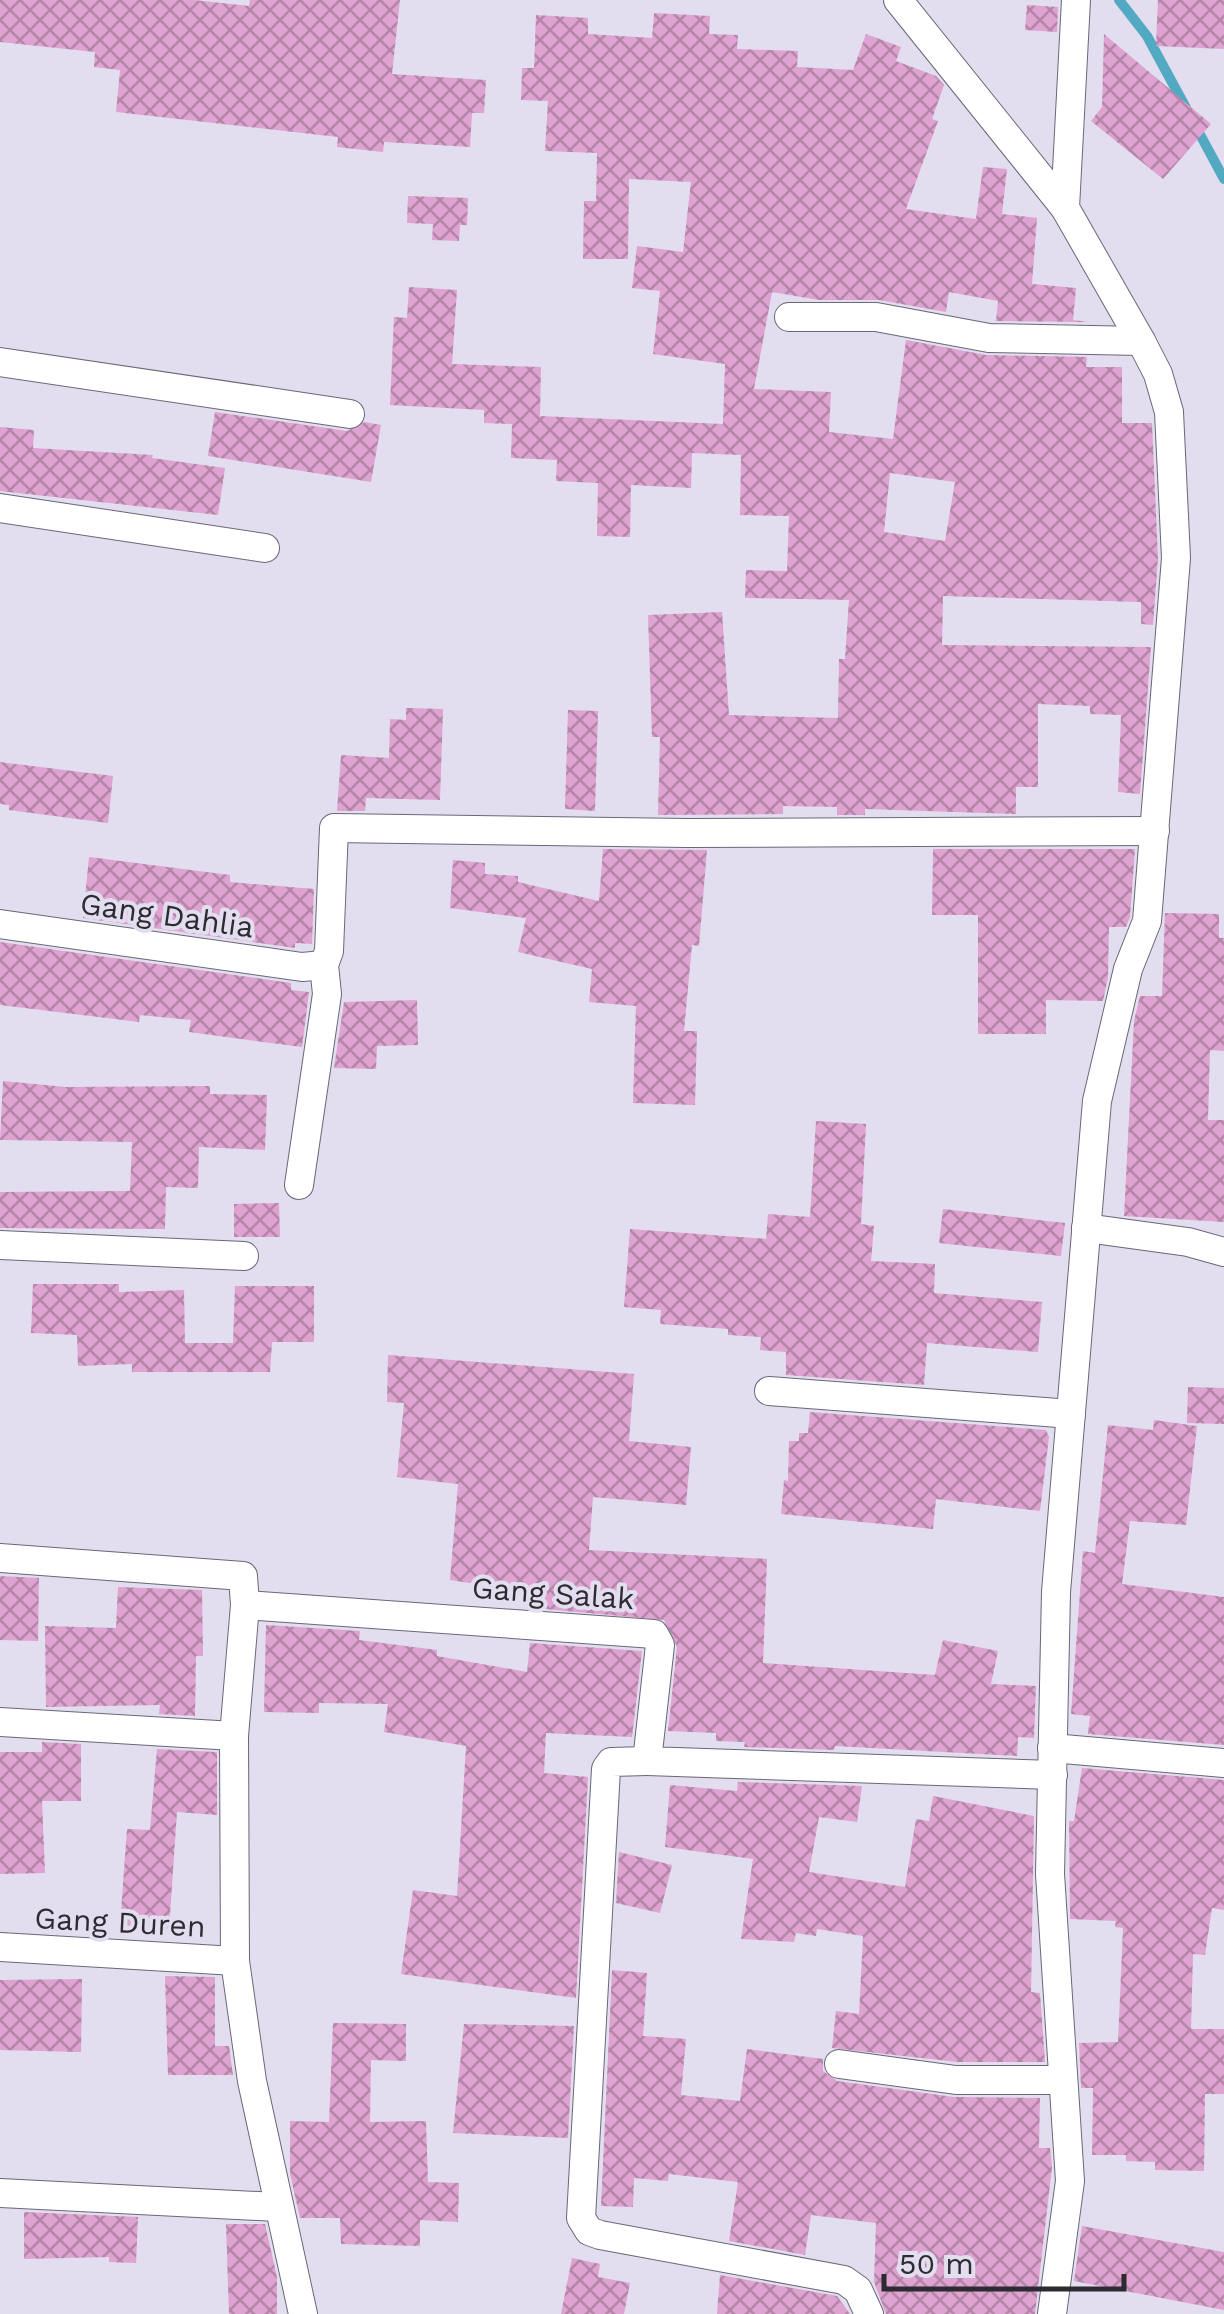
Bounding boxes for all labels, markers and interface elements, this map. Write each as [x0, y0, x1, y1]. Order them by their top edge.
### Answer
street label: Gang Dahlia [78, 886, 256, 944]
street label: Gang Salak [471, 1570, 635, 1616]
street label: Gang Duren [34, 1900, 206, 1944]
scale bar [884, 2229, 1124, 2291]
text: 50 m [899, 2246, 974, 2281]

